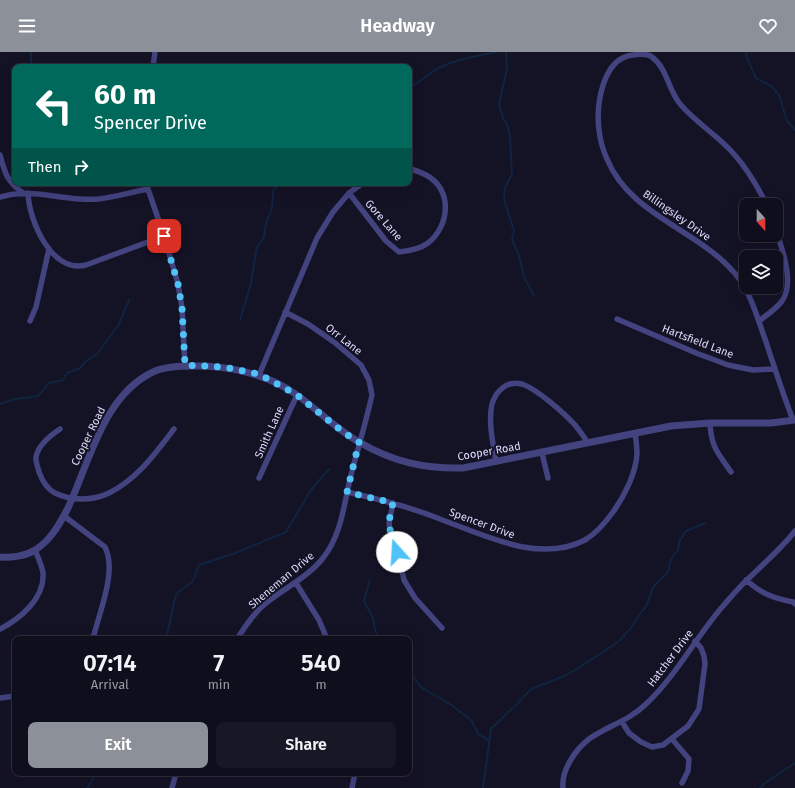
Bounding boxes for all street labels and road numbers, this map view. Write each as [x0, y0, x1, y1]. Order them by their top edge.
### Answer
street label: Billingsley Drive [640, 187, 713, 244]
street label: Gore Lane [362, 197, 405, 243]
street label: Orr Lane [323, 321, 365, 358]
street label: Hartsfield Lane [660, 322, 735, 361]
street label: Smith Lane [252, 404, 287, 460]
street label: Cooper Road [69, 405, 108, 468]
street label: Cooper Road [457, 440, 522, 463]
street label: Spencer Drive [447, 506, 516, 541]
street label: Sheneman Drive [246, 549, 317, 612]
street label: Hatcher Drive [645, 627, 696, 689]

